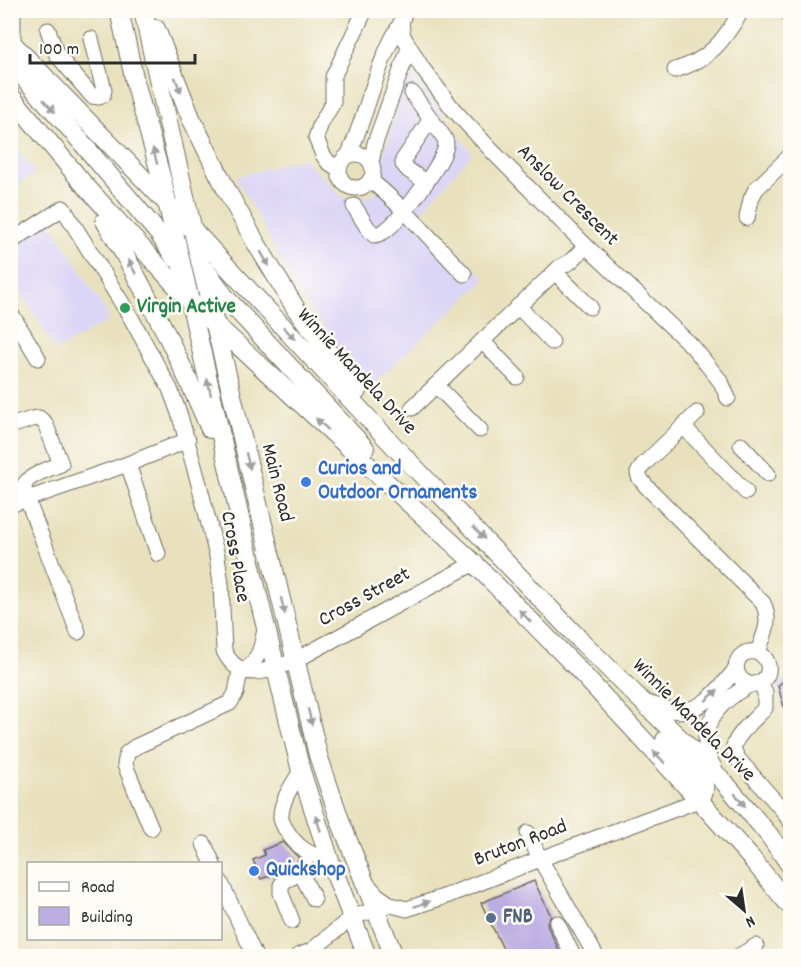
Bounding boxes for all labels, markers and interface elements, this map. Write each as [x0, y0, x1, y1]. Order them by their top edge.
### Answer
scale bar [30, 27, 195, 65]
text: 100 m [39, 38, 79, 63]
one-way arrow [173, 76, 183, 94]
one-way arrow [42, 98, 55, 113]
street label: Anslow Crescent [509, 138, 625, 254]
one-way arrow [150, 147, 159, 165]
one-way arrow [260, 251, 270, 268]
one-way arrow [127, 259, 138, 275]
place label: Virgin Active [137, 293, 236, 323]
marker: Virgin Active [118, 301, 132, 315]
street label: Winnie Mandela Drive [289, 302, 423, 442]
one-way arrow [282, 325, 296, 340]
one-way arrow [204, 377, 213, 396]
one-way arrow [315, 417, 330, 431]
street label: Main Road [252, 441, 300, 525]
one-way arrow [243, 452, 253, 470]
place label: Curios and Outdoor Ornaments [318, 455, 478, 509]
marker: Curios and Outdoor Ornaments [299, 475, 313, 489]
street label: Cross Place [211, 509, 257, 605]
one-way arrow [471, 526, 485, 540]
street label: Cross Street [314, 560, 417, 636]
one-way arrow [278, 597, 288, 615]
one-way arrow [518, 608, 532, 623]
street label: Winnie Mandela Drive [624, 652, 762, 790]
one-way arrow [704, 688, 719, 702]
one-way arrow [305, 708, 315, 726]
one-way arrow [653, 750, 667, 764]
one-way arrow [733, 792, 746, 808]
street label: Bruton Road [470, 812, 572, 876]
one-way arrow [313, 814, 322, 832]
place label: Quickshop [266, 856, 346, 886]
legend [27, 862, 222, 940]
marker: Quickshop [247, 864, 261, 878]
text: Road [81, 876, 115, 901]
north arrow [714, 880, 774, 940]
one-way arrow [413, 899, 431, 908]
place label: FNB [503, 903, 533, 933]
text: Building [81, 906, 133, 931]
text: N [741, 909, 759, 933]
marker: FNB [484, 911, 498, 925]

